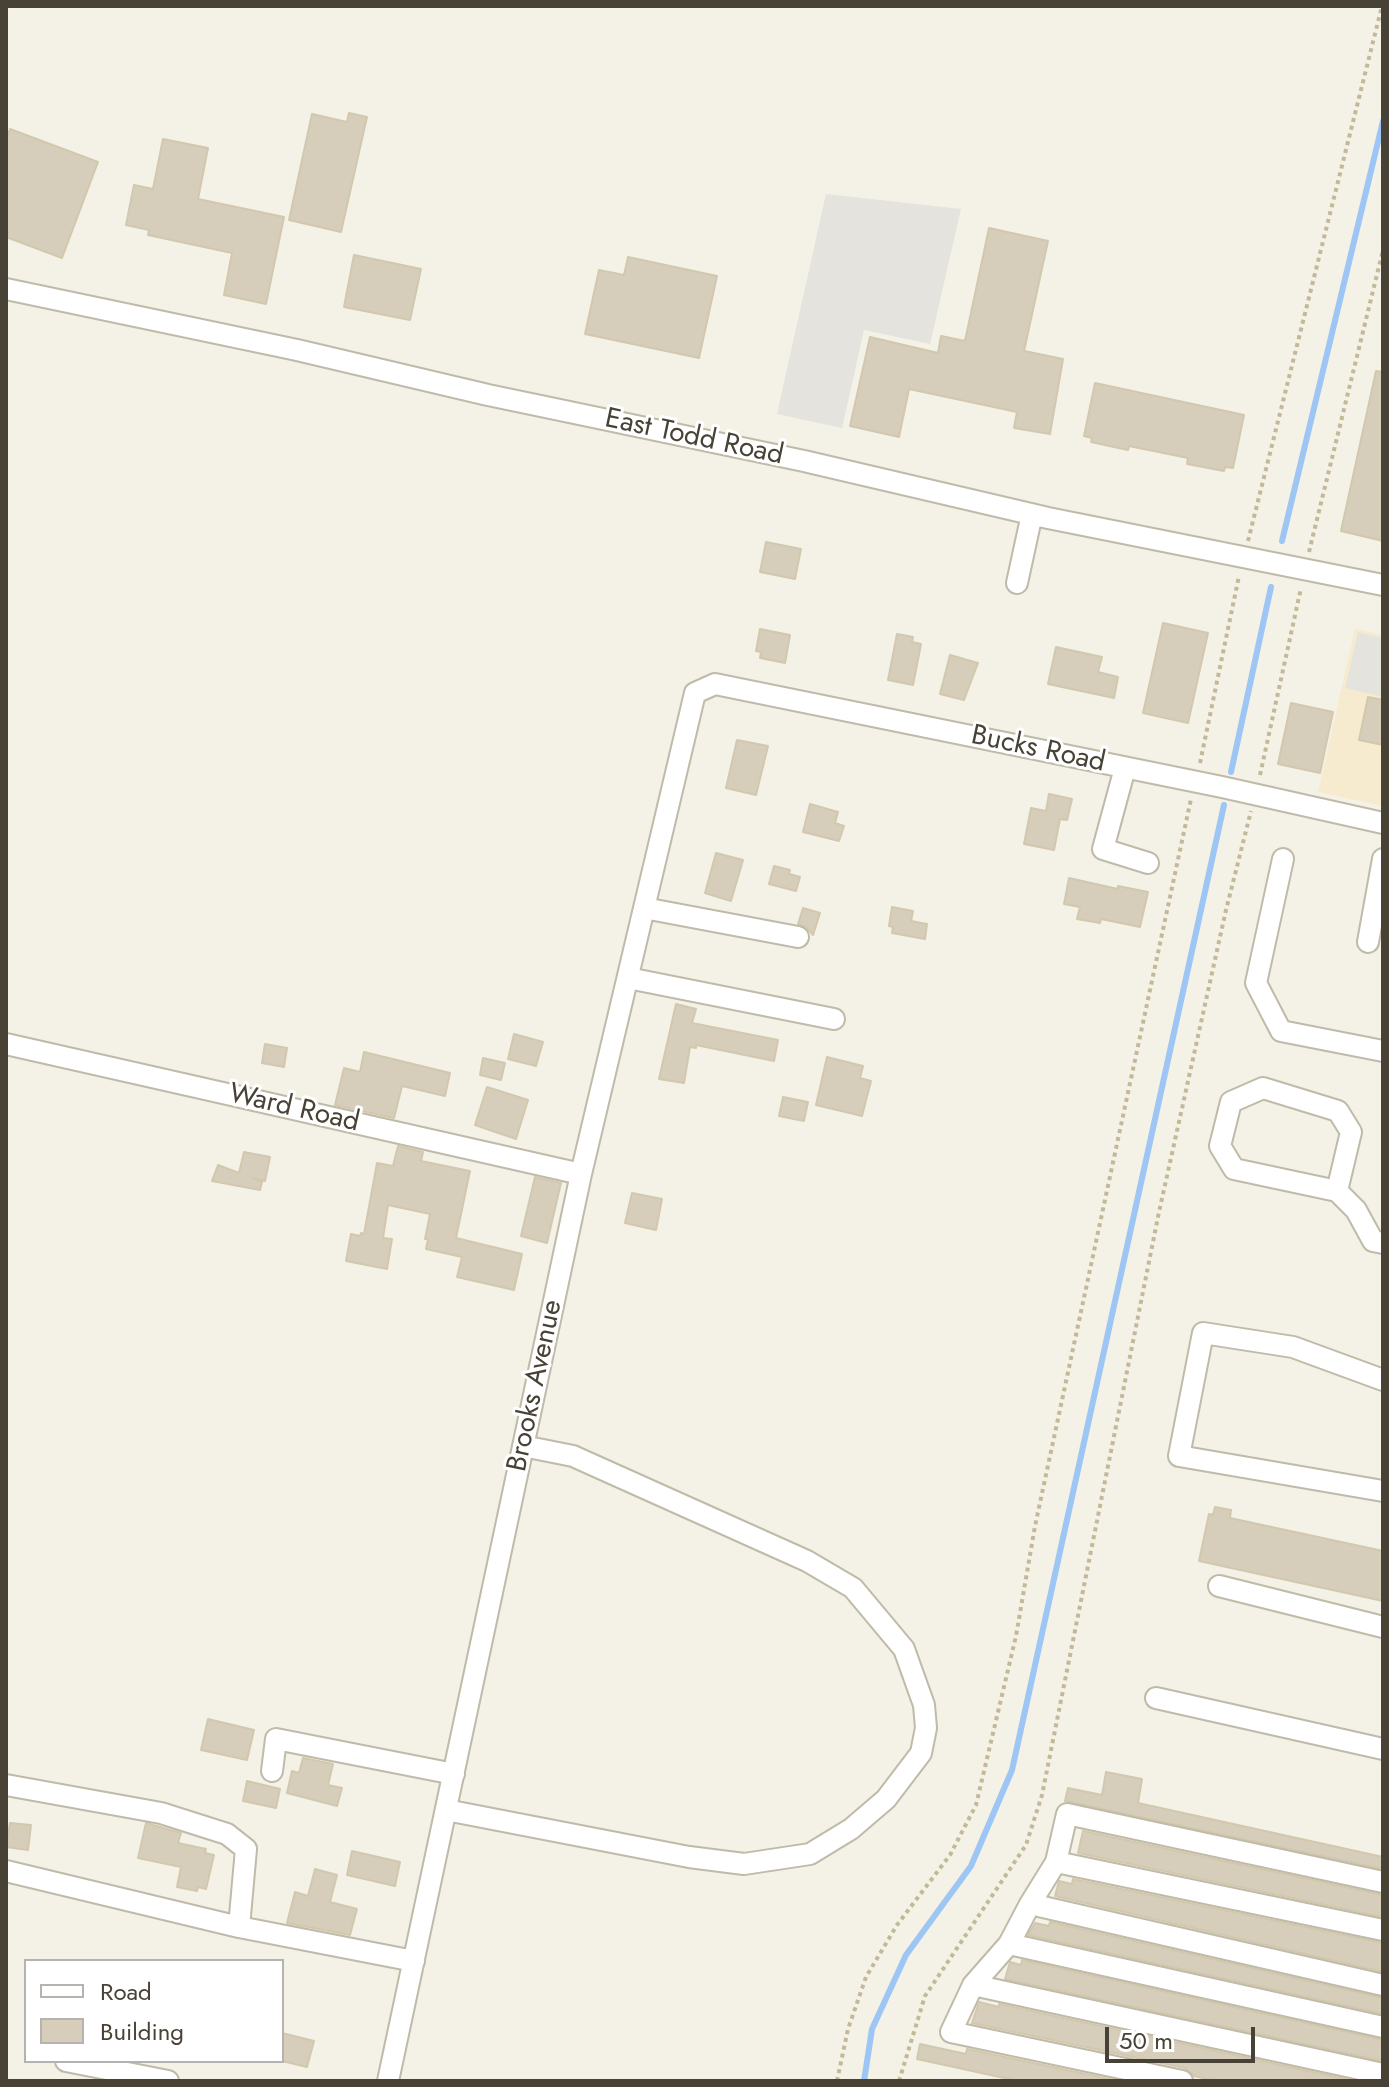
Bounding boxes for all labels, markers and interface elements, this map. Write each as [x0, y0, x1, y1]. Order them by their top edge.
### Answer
street label: East Todd Road [602, 403, 786, 473]
street label: Bucks Road [968, 719, 1108, 781]
street label: Ward Road [226, 1078, 362, 1140]
street label: Brooks Avenue [501, 1297, 571, 1475]
legend [24, 1959, 284, 2063]
text: Road [100, 1974, 152, 2009]
scale bar [1109, 2011, 1259, 2061]
text: Building [100, 2014, 184, 2049]
text: 50 m [1119, 2023, 1173, 2058]

